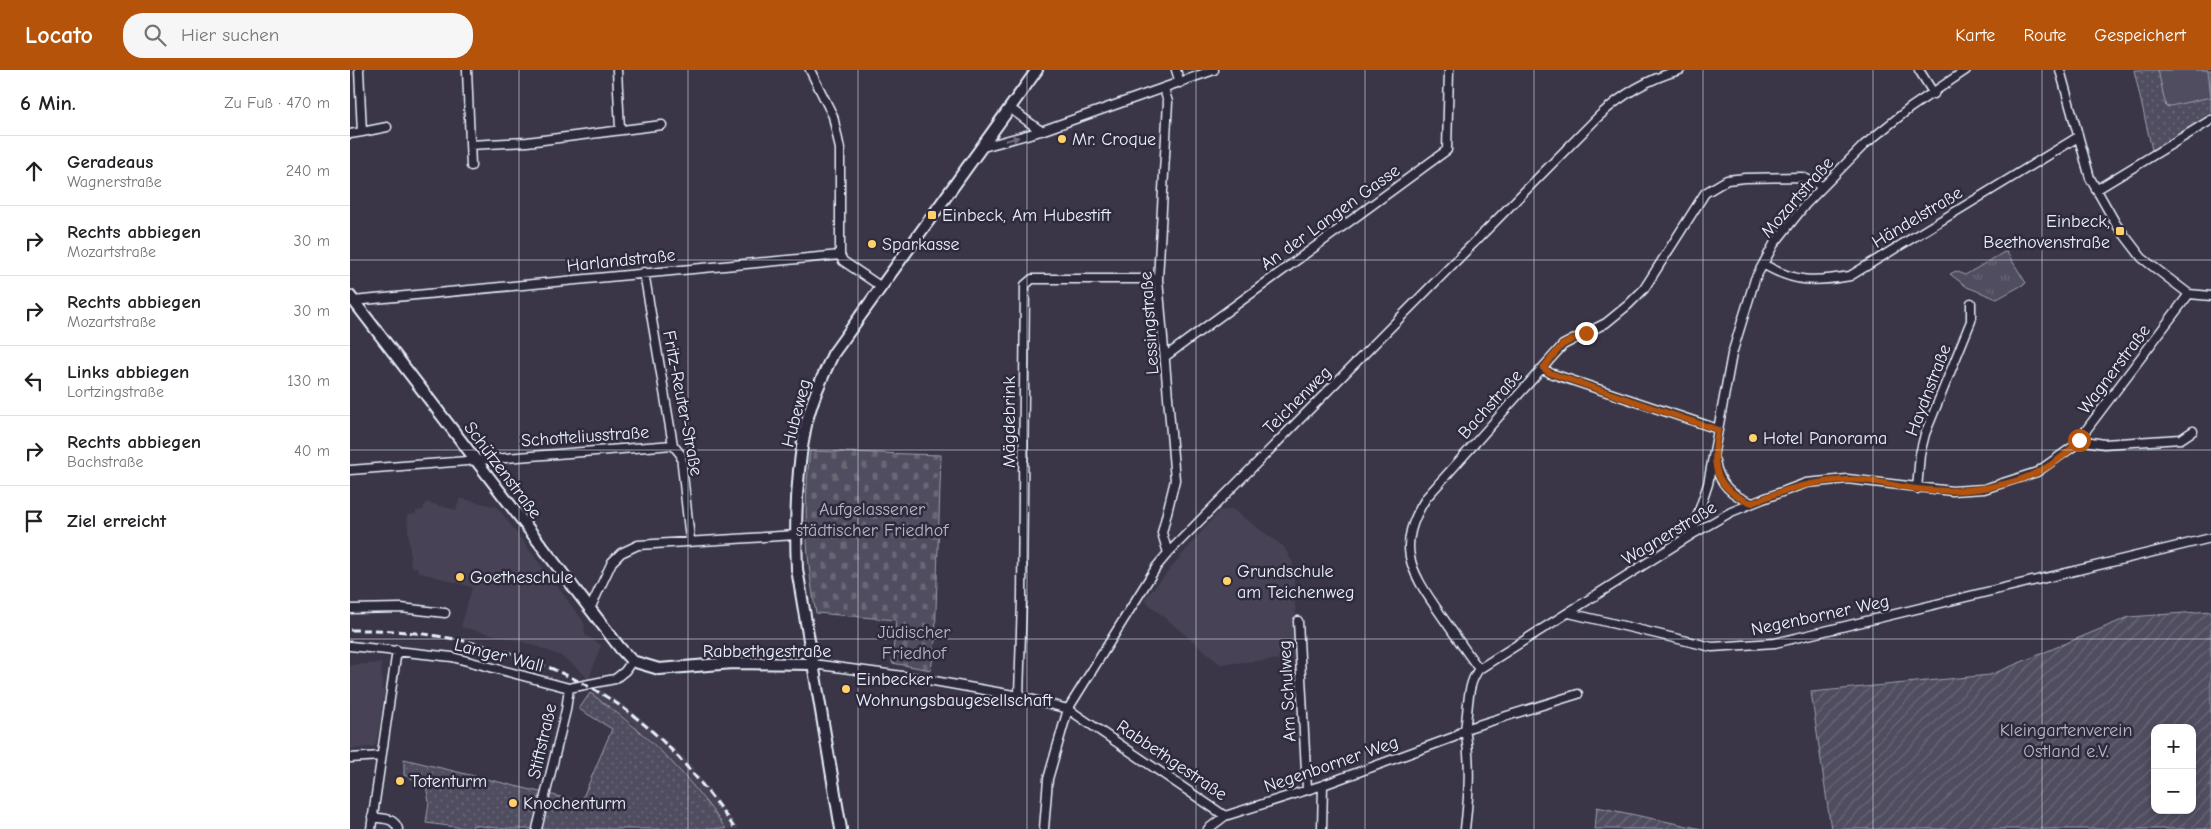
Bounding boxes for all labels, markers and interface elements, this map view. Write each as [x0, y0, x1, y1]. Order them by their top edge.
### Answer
search box [123, 13, 473, 58]
text: Locato [25, 21, 93, 49]
icon: search [141, 21, 169, 49]
text: Hier suchen [181, 24, 279, 46]
text: Karte [1955, 25, 1995, 46]
text: Route [2023, 25, 2066, 46]
text: Gespeichert [2094, 25, 2186, 46]
text: 6 Min. [20, 91, 76, 115]
text: Zu Fuß · 470 m [224, 94, 330, 112]
place label: Mr. Croque [1072, 129, 1156, 150]
marker: Mr. Croque [1056, 133, 1068, 145]
one-way arrow [1004, 135, 1020, 143]
text: Geradeaus [67, 151, 153, 173]
street label: Mozartstraße [1757, 153, 1838, 242]
icon: ahead [20, 157, 48, 185]
street label: An der Langen Gasse [1257, 160, 1404, 275]
text: 240 m [286, 162, 330, 180]
text: Wagnerstraße [67, 173, 162, 191]
street label: Händelstraße [1868, 182, 1966, 253]
place label: Einbeck, Am Hubestift [942, 205, 1112, 226]
marker: Einbeck, Am Hubestift [926, 209, 938, 221]
place label: Einbeck, Beethovenstraße [1983, 211, 2110, 253]
text: Rechts abbiegen [67, 221, 201, 243]
marker: Einbeck, Beethovenstraße [2114, 225, 2126, 237]
icon: right [20, 227, 48, 255]
text: 30 m [294, 232, 330, 250]
place label: Sparkasse [882, 234, 960, 255]
marker: Sparkasse [866, 238, 878, 250]
text: Mozartstraße [67, 243, 156, 261]
street label: Harlandstraße [566, 244, 677, 277]
street label: Lessingstraße [1135, 271, 1164, 375]
text: Rechts abbiegen [67, 291, 201, 313]
icon: right [20, 297, 48, 325]
text: 30 m [294, 302, 330, 320]
text: Mozartstraße [67, 313, 156, 331]
street label: Wagnerstraße [2074, 320, 2155, 418]
route end [1575, 322, 1598, 345]
street label: Fritz-Reuter-Straße [658, 329, 707, 478]
street label: Haydnstraße [1901, 341, 1956, 439]
text: Links abbiegen [67, 361, 189, 383]
street label: Teichenweg [1259, 362, 1336, 439]
street label: Bachstraße [1454, 365, 1527, 443]
icon: left [20, 367, 48, 395]
text: 130 m [287, 372, 330, 390]
street label: Mägdebrink [999, 376, 1020, 468]
street label: Hubeweg [777, 377, 816, 450]
text: Lortzingstraße [67, 383, 164, 401]
street label: Schützenstraße [459, 418, 546, 523]
street label: Schotteliusstraße [520, 422, 650, 451]
place label: Hotel Panorama [1763, 428, 1887, 449]
route start [2068, 429, 2091, 452]
text: Rechts abbiegen [67, 431, 201, 453]
marker: Hotel Panorama [1747, 432, 1759, 444]
icon: right [20, 437, 48, 465]
text: 40 m [294, 442, 330, 460]
text: Bachstraße [67, 453, 143, 471]
street label: Wagnerstraße [1618, 497, 1720, 570]
park label: Aufgelassener städtischer Friedhof [796, 499, 949, 541]
icon: arrive [20, 507, 48, 535]
text: Ziel erreicht [67, 510, 166, 532]
place label: Grundschule am Teichenweg [1237, 561, 1355, 603]
place label: Goetheschule [470, 567, 573, 588]
marker: Goetheschule [454, 571, 466, 583]
marker: Grundschule am Teichenweg [1221, 575, 1233, 587]
street label: Negenborner Weg [1749, 591, 1891, 640]
park label: Jüdischer Friedhof [878, 622, 951, 664]
street label: Langer Wall [452, 634, 546, 677]
street label: Am Schulweg [1274, 640, 1301, 742]
street label: Rabbethgestraße [703, 641, 831, 662]
place label: Einbecker Wohnungsbaugesellschaft [856, 669, 1053, 711]
marker: Einbecker Wohnungsbaugesellschaft [840, 683, 852, 695]
street label: Stiftstraße [524, 701, 561, 781]
street label: Rabbethgestraße [1113, 716, 1231, 805]
park label: Kleingartenverein Ostland e.V. [2000, 720, 2132, 762]
map controls [2151, 724, 2196, 814]
button: + [2151, 724, 2196, 769]
street label: Negenborner Weg [1261, 732, 1401, 797]
button: − [2151, 769, 2196, 814]
place label: Totenturm [410, 771, 487, 792]
marker: Totenturm [394, 775, 406, 787]
place label: Knochenturm [523, 793, 626, 814]
marker: Knochenturm [507, 797, 519, 809]

